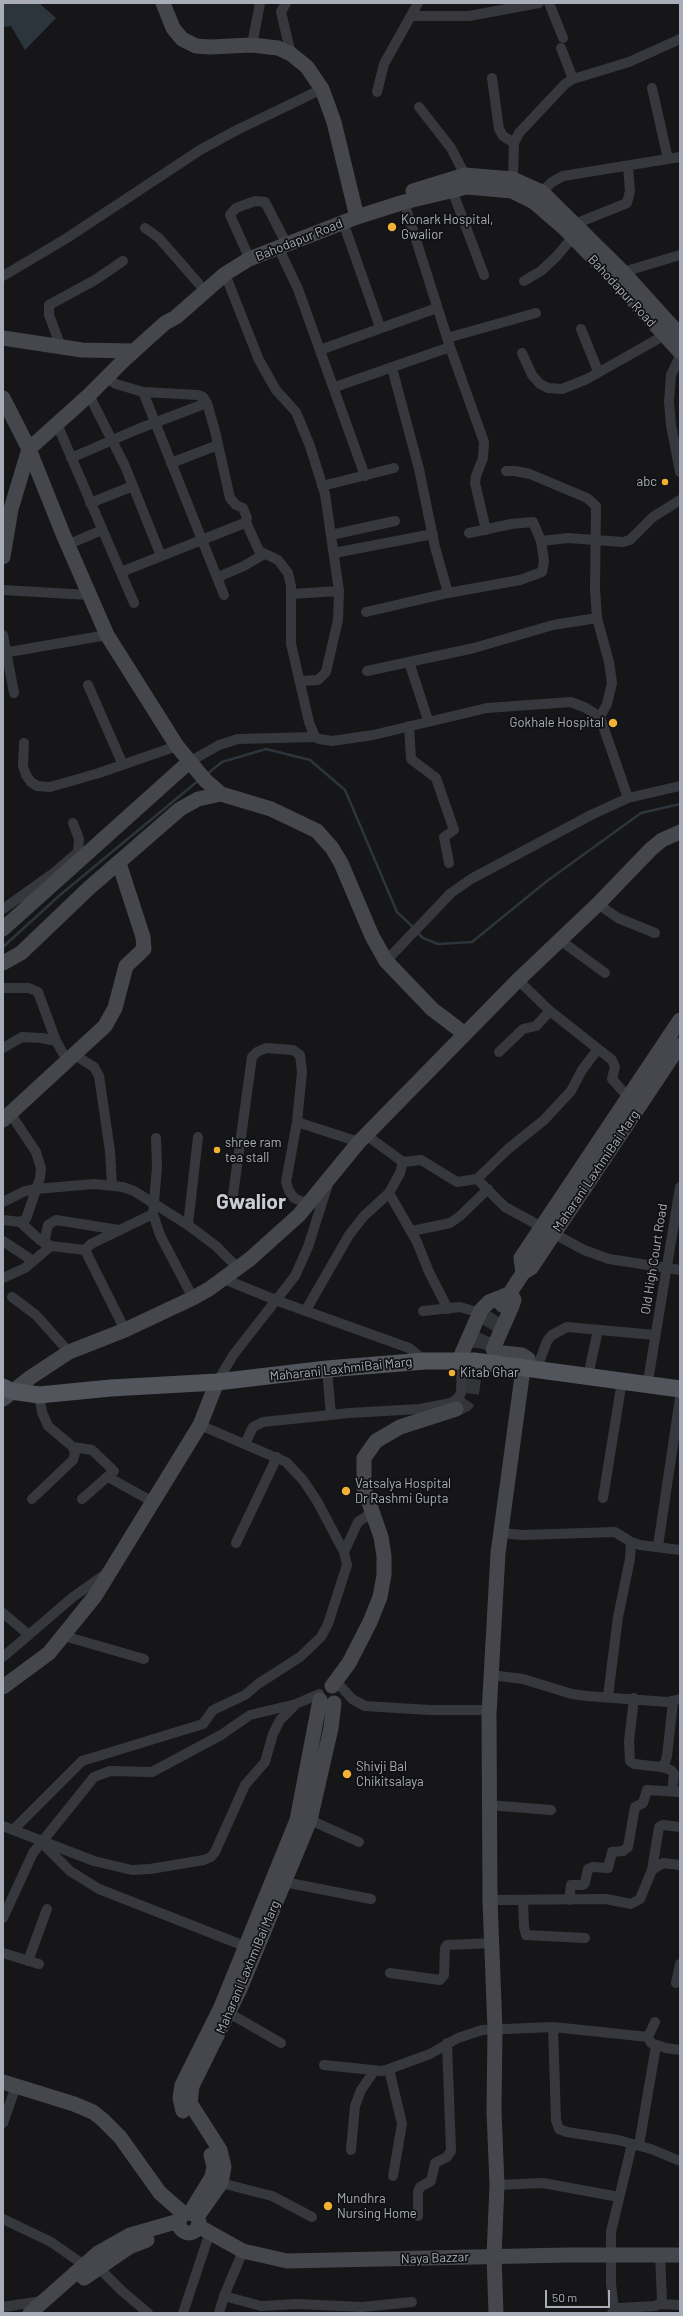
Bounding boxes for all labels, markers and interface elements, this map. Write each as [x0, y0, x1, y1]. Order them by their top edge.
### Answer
place label: Konark Hospital, Gwalior [401, 212, 493, 243]
street label: Bahodapur Road [253, 215, 345, 265]
marker: Konark Hospital, Gwalior [386, 221, 398, 233]
street label: Bahodapur Road [585, 252, 659, 330]
place label: abc [637, 474, 657, 490]
marker: abc [660, 477, 670, 487]
place label: Gokhale Hospital [510, 715, 604, 731]
marker: Gokhale Hospital [607, 717, 619, 729]
street label: Maharani LaxhmiBai Marg [549, 1107, 643, 1235]
place label: shree ram tea stall [225, 1135, 281, 1166]
marker: shree ram tea stall [212, 1145, 222, 1155]
district label: Gwalior [216, 1189, 286, 1215]
street label: Old High Court Road [638, 1202, 670, 1316]
street label: Maharani LaxhmiBai Marg [269, 1354, 413, 1384]
place label: Kitab Ghar [460, 1365, 519, 1381]
marker: Kitab Ghar [447, 1368, 457, 1378]
place label: Vatsalya Hospital Dr Rashmi Gupta [355, 1476, 451, 1507]
marker: Vatsalya Hospital Dr Rashmi Gupta [340, 1485, 352, 1497]
place label: Shivji Bal Chikitsalaya [356, 1759, 424, 1790]
marker: Shivji Bal Chikitsalaya [341, 1768, 353, 1780]
street label: Maharani LaxhmiBai Marg [213, 1898, 283, 2036]
place label: Mundhra Nursing Home [337, 2191, 417, 2222]
marker: Mundhra Nursing Home [322, 2200, 334, 2212]
street label: Naya Bazzar [401, 2249, 469, 2267]
scale bar [547, 2282, 612, 2308]
text: 50 m [552, 2290, 577, 2304]

